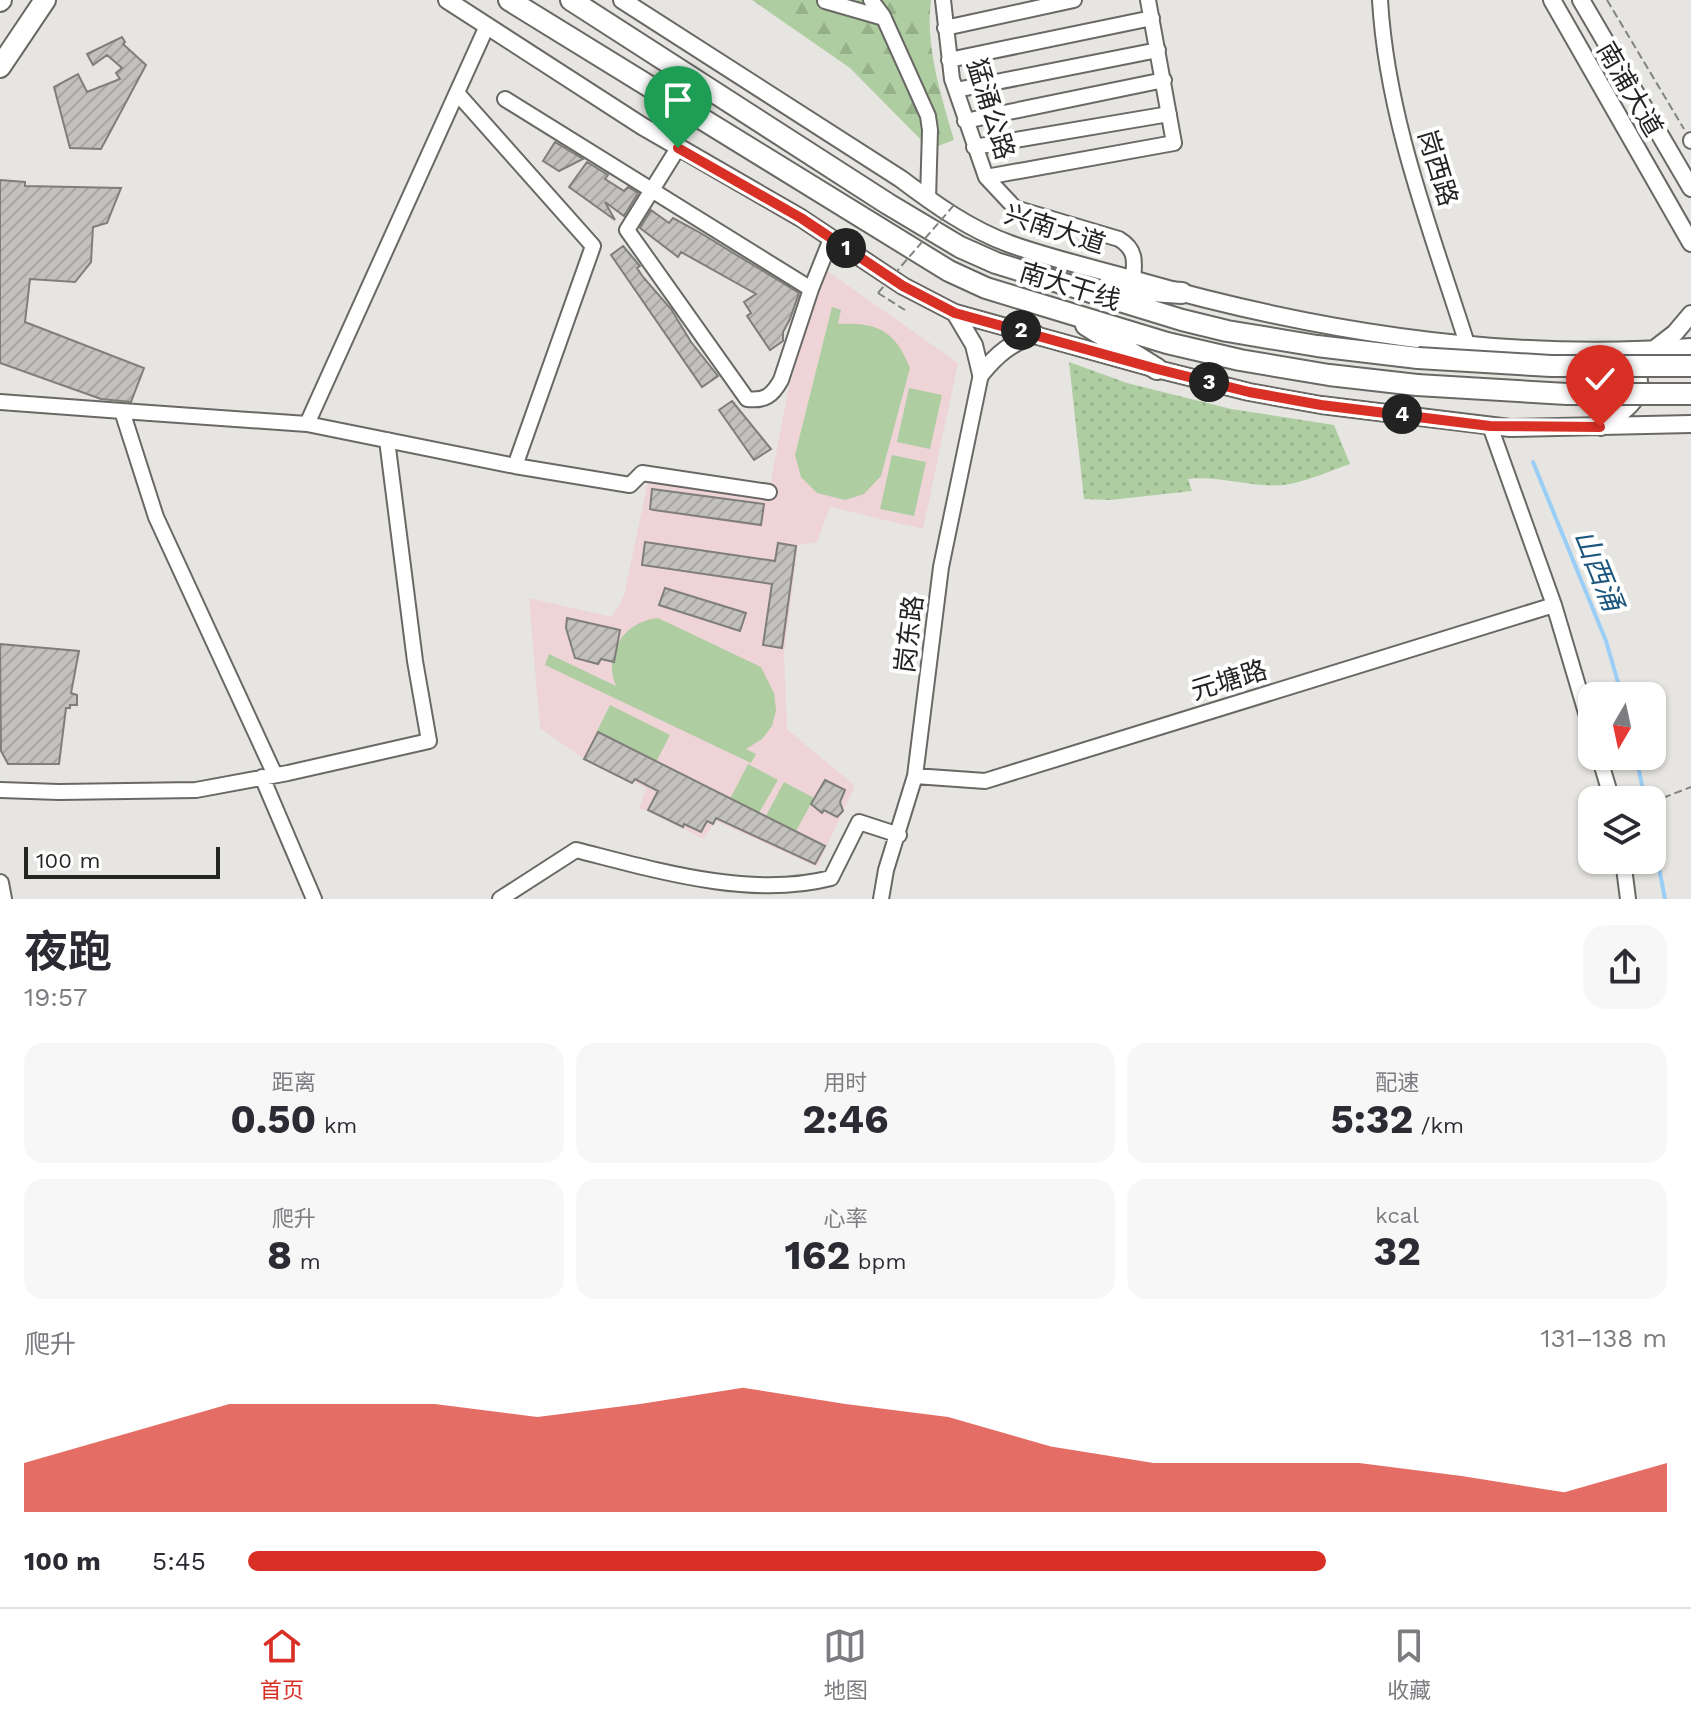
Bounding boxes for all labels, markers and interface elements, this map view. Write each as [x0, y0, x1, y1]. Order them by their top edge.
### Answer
street label: 南浦大道 [1591, 36, 1669, 142]
street label: 猛涌公路 [961, 55, 1021, 163]
pin [644, 66, 712, 148]
icon: arrive [656, 78, 700, 122]
street label: 岗西路 [1412, 126, 1464, 210]
street label: 兴南大道 [1001, 199, 1109, 259]
pin: 1 [826, 228, 866, 268]
text: 1 [841, 235, 851, 260]
street label: 南大干线 [1016, 256, 1124, 316]
pin: 2 [1001, 310, 1041, 350]
text: 2 [1014, 317, 1028, 342]
pin [1566, 345, 1634, 427]
icon: check [1578, 357, 1622, 401]
pin: 3 [1189, 362, 1229, 402]
text: 3 [1202, 369, 1216, 394]
pin: 4 [1382, 394, 1422, 434]
text: 4 [1395, 401, 1409, 426]
water label: 山西涌 [1568, 525, 1631, 618]
street label: 岗东路 [889, 593, 929, 675]
street label: 元塘路 [1187, 654, 1271, 706]
north arrow [1578, 682, 1666, 770]
map controls [1578, 682, 1666, 874]
button: layers [1578, 786, 1666, 874]
scale bar [24, 843, 220, 879]
text: 100 m [36, 848, 100, 873]
button: share [1583, 925, 1667, 1009]
text: 夜跑 [24, 926, 112, 978]
text: 19:57 [24, 982, 88, 1012]
text: 距离 [272, 1070, 316, 1095]
text: 用时 [823, 1070, 868, 1095]
text: 配速 [1375, 1070, 1419, 1095]
text: 0.50 [230, 1096, 316, 1143]
text: 2:46 [802, 1096, 889, 1143]
text: 5:32 [1330, 1096, 1413, 1143]
text: km [316, 1113, 357, 1138]
text: /km [1413, 1113, 1464, 1138]
text: kcal [1375, 1203, 1419, 1228]
text: 爬升 [272, 1206, 316, 1231]
text: 心率 [823, 1206, 868, 1231]
text: 32 [1373, 1228, 1421, 1275]
text: 8 [267, 1232, 292, 1279]
text: 162 [785, 1232, 850, 1279]
text: m [292, 1249, 321, 1274]
text: bpm [850, 1249, 906, 1274]
text: 131–138 m [1540, 1323, 1667, 1353]
text: 爬升 [24, 1329, 76, 1359]
text: 100 m [24, 1546, 101, 1576]
text: 5:45 [152, 1546, 206, 1576]
tab: 首页 [260, 1624, 304, 1704]
tab: 地图 [823, 1624, 867, 1704]
tab: 收藏 [1387, 1624, 1431, 1704]

